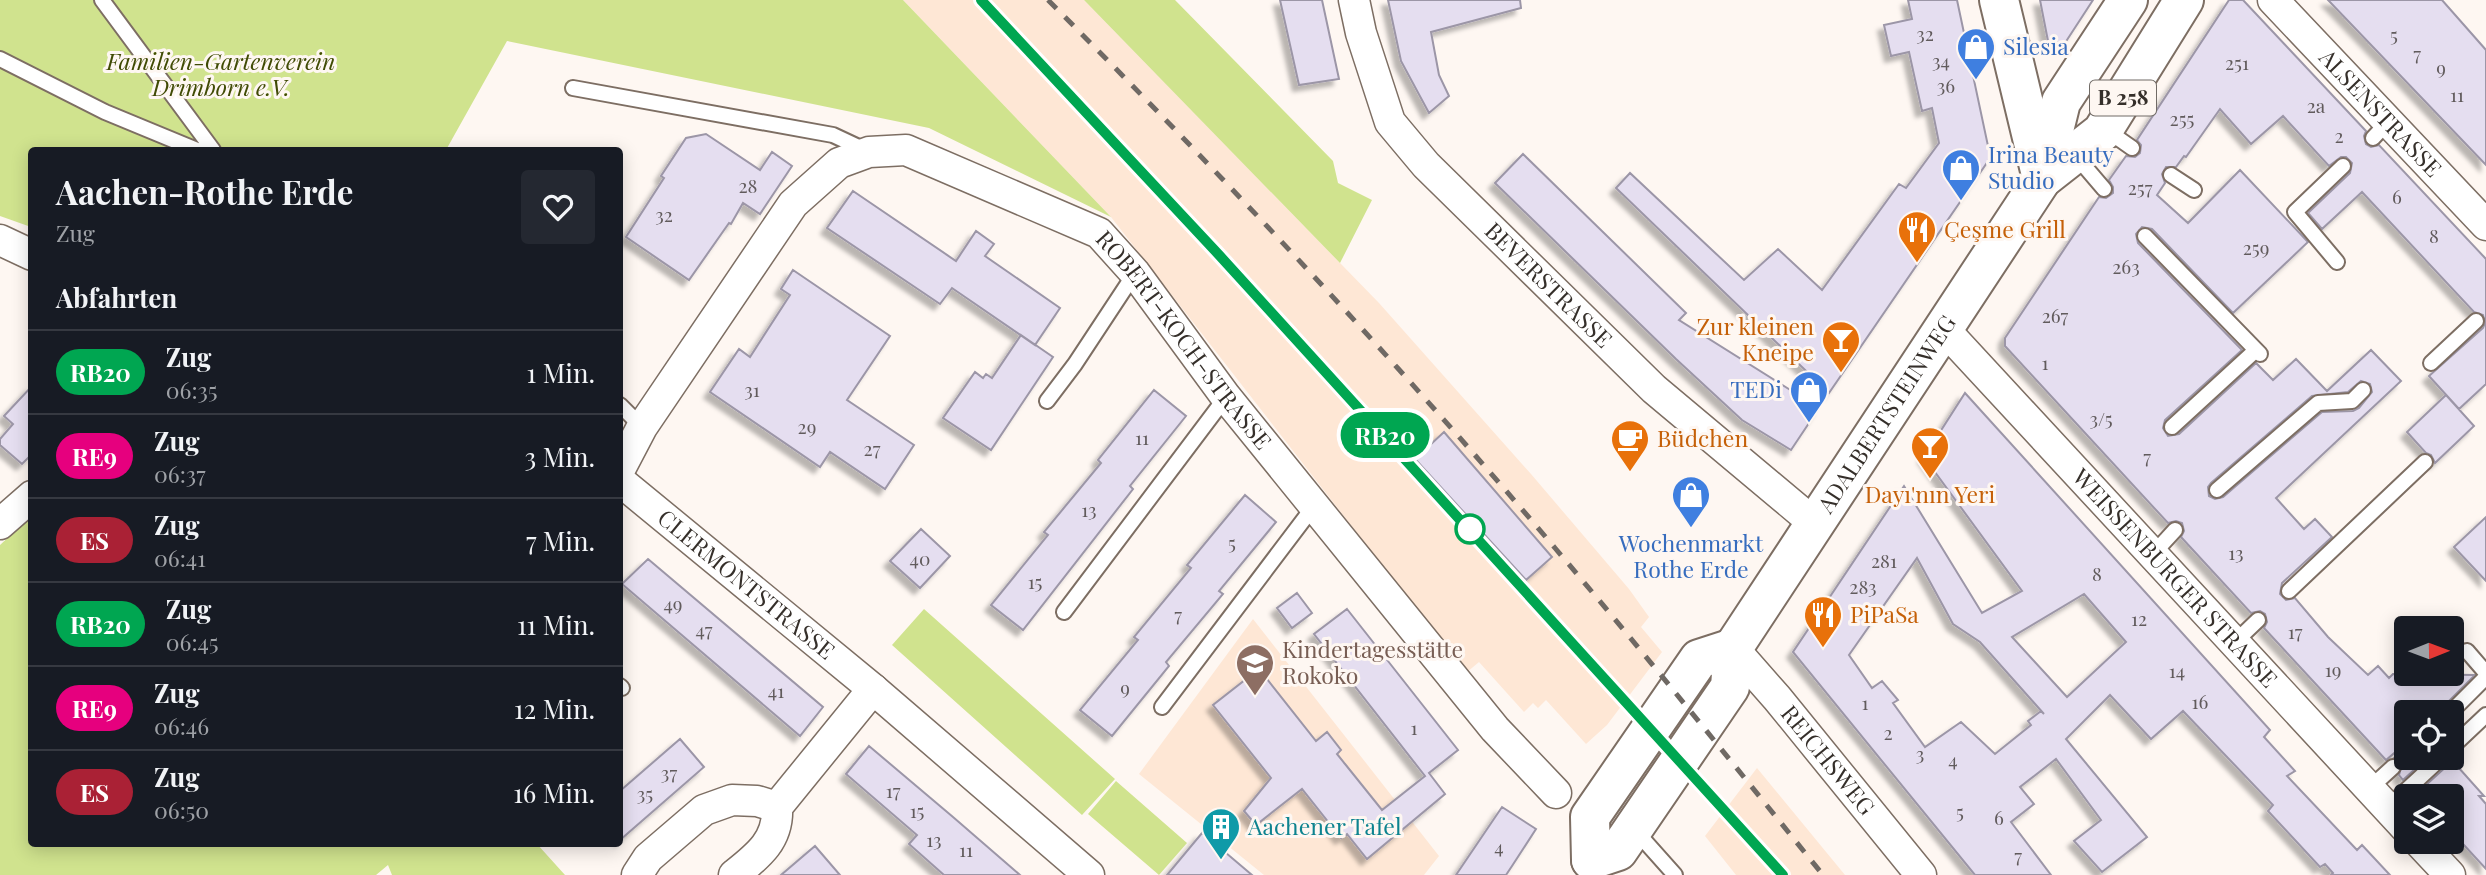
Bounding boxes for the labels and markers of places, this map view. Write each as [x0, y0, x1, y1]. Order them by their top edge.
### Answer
shop icon: Silesia [1955, 26, 1997, 81]
place label: Silesia [2003, 30, 2069, 61]
place label: Irina Beauty Studio [1988, 138, 2114, 195]
shop icon: Irina Beauty Studio [1940, 147, 1982, 202]
restaurant icon: Çeşme Grill [1896, 209, 1938, 264]
place label: Çeşme Grill [1944, 213, 2066, 244]
place label: Zur kleinen Kneipe [1697, 310, 1814, 367]
bar icon: Zur kleinen Kneipe [1820, 319, 1862, 374]
shop icon: TEDi [1788, 369, 1830, 424]
place label: TEDi [1730, 373, 1782, 404]
cafe icon: Büdchen [1609, 418, 1651, 473]
place label: Büdchen [1657, 422, 1748, 453]
bar icon: Dayı'nın Yeri [1909, 425, 1951, 480]
shop icon: Wochenmarkt Rothe Erde [1670, 474, 1712, 529]
place label: Dayı'nın Yeri [1865, 478, 1995, 509]
unlabelled marker [1455, 514, 1485, 544]
place label: Wochenmarkt Rothe Erde [1618, 527, 1764, 584]
restaurant icon: PiPaSa [1802, 594, 1844, 649]
place label: PiPaSa [1850, 598, 1919, 629]
place label: Kindertagesstätte Rokoko [1282, 633, 1463, 690]
school or university icon: Kindertagesstätte Rokoko [1234, 642, 1276, 697]
building icon: Aachener Tafel [1200, 806, 1242, 861]
place label: Aachener Tafel [1247, 810, 1402, 841]

